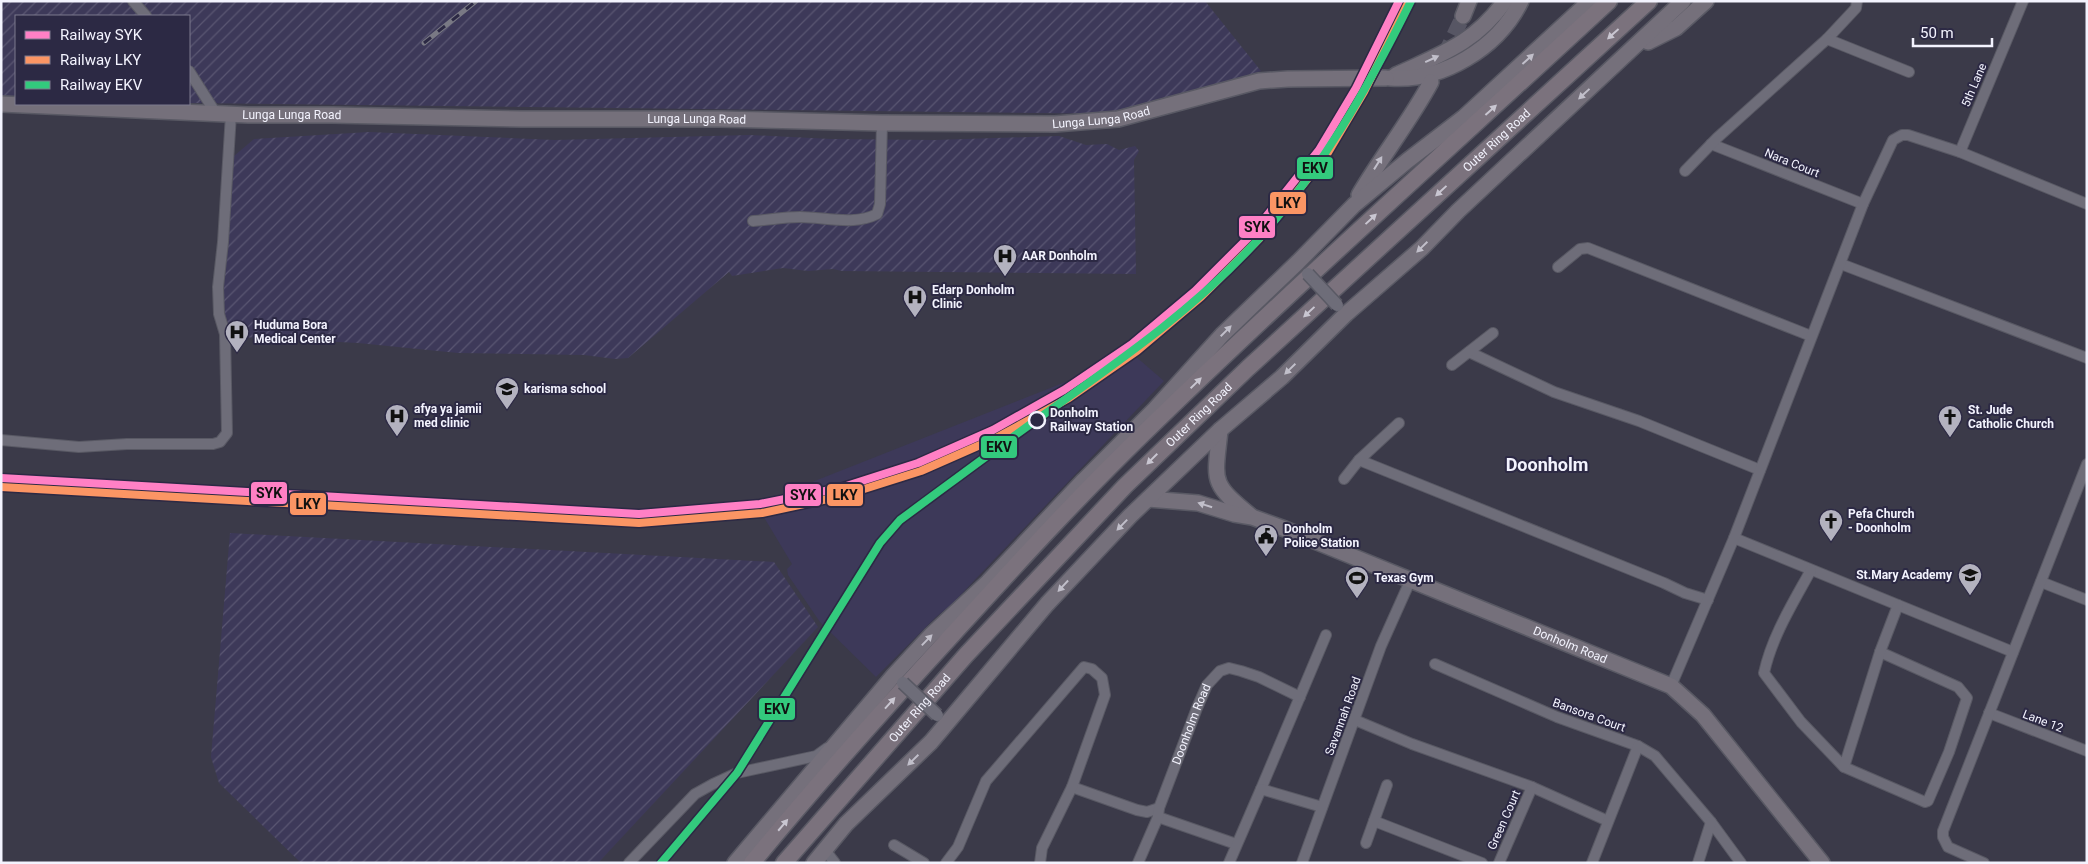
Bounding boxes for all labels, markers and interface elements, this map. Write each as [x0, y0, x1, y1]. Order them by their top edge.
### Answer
legend [15, 15, 190, 105]
scale bar [1913, 15, 1992, 47]
text: 50 m [1920, 24, 1954, 42]
text: Railway SYK [60, 26, 143, 44]
one-way arrow [1608, 28, 1620, 40]
text: Railway LKY [60, 51, 141, 69]
one-way arrow [1522, 54, 1535, 65]
one-way arrow [1425, 55, 1439, 63]
street label: 5th Lane [1959, 61, 1989, 109]
text: Railway EKV [60, 76, 143, 94]
one-way arrow [1578, 88, 1590, 100]
street label: Lunga Lunga Road [1052, 104, 1152, 131]
one-way arrow [1485, 104, 1498, 115]
street label: Outer Ring Road [1460, 106, 1533, 175]
street label: Lunga Lunga Road [242, 108, 341, 122]
street label: Lunga Lunga Road [647, 112, 746, 127]
street label: Nara Court [1762, 146, 1822, 180]
line badge: EKV [1296, 156, 1334, 180]
one-way arrow [1374, 156, 1383, 170]
text: EKV [1302, 160, 1329, 176]
one-way arrow [1436, 185, 1448, 197]
line badge: LKY [1269, 191, 1307, 215]
text: LKY [1275, 195, 1301, 211]
one-way arrow [1365, 213, 1377, 225]
line badge: SYK [1238, 215, 1276, 239]
text: SYK [1244, 219, 1270, 235]
one-way arrow [1417, 241, 1429, 253]
hospital icon: AAR Donholm [992, 243, 1018, 277]
place label: AAR Donholm [1022, 249, 1097, 263]
place label: Edarp Donholm Clinic [932, 283, 1014, 311]
hospital icon: Edarp Donholm Clinic [902, 284, 928, 318]
one-way arrow [1302, 307, 1315, 318]
place label: Huduma Bora Medical Center [254, 318, 336, 346]
hospital icon: Huduma Bora Medical Center [224, 319, 250, 353]
one-way arrow [1220, 325, 1232, 337]
one-way arrow [1284, 363, 1296, 375]
school or university icon: karisma school [494, 376, 520, 410]
one-way arrow [1189, 377, 1201, 389]
street label: Outer Ring Road [1163, 380, 1235, 450]
place label: karisma school [524, 382, 606, 396]
place label: afya ya jamii med clinic [414, 402, 482, 430]
hospital icon: afya ya jamii med clinic [384, 403, 410, 437]
place label: St. Jude Catholic Church [1968, 403, 2054, 431]
church icon: St. Jude Catholic Church [1937, 404, 1963, 438]
place label: Donholm Railway Station [1050, 406, 1134, 434]
marker: Donholm Railway Station [1028, 411, 1046, 429]
line badge: EKV [980, 435, 1018, 459]
text: EKV [986, 439, 1013, 455]
one-way arrow [1146, 453, 1158, 465]
district label: Doonholm [1506, 454, 1588, 475]
line badge: SYK [250, 481, 288, 505]
line badge: SYK [784, 483, 822, 507]
line badge: LKY [826, 483, 864, 507]
text: SYK [256, 485, 282, 501]
text: SYK [790, 487, 816, 503]
text: LKY [832, 487, 858, 503]
line badge: LKY [289, 492, 327, 516]
text: LKY [295, 496, 321, 512]
one-way arrow [1198, 501, 1213, 508]
place label: Pefa Church - Doonholm [1848, 507, 1915, 535]
church icon: Pefa Church - Doonholm [1818, 508, 1844, 542]
one-way arrow [1116, 518, 1128, 530]
place label: Donholm Police Station [1284, 522, 1359, 550]
public building icon: Donholm Police Station [1253, 523, 1279, 557]
school or university icon: St.Mary Academy [1957, 562, 1983, 596]
sports icon: Texas Gym [1344, 565, 1370, 599]
place label: St.Mary Academy [1856, 568, 1953, 582]
place label: Texas Gym [1374, 571, 1434, 585]
one-way arrow [1058, 580, 1069, 593]
street label: Donholm Road [1531, 624, 1609, 666]
one-way arrow [921, 634, 933, 646]
street label: Outer Ring Road [886, 671, 953, 745]
street label: Savannah Road [1322, 675, 1364, 757]
street label: Doonholm Road [1169, 682, 1214, 767]
street label: Bansora Court [1551, 695, 1627, 735]
line badge: EKV [758, 697, 796, 721]
one-way arrow [884, 697, 896, 709]
text: EKV [764, 701, 791, 717]
street label: Lane 12 [2021, 707, 2066, 735]
one-way arrow [907, 754, 919, 766]
street label: Green Court [1485, 788, 1523, 852]
one-way arrow [777, 820, 789, 832]

